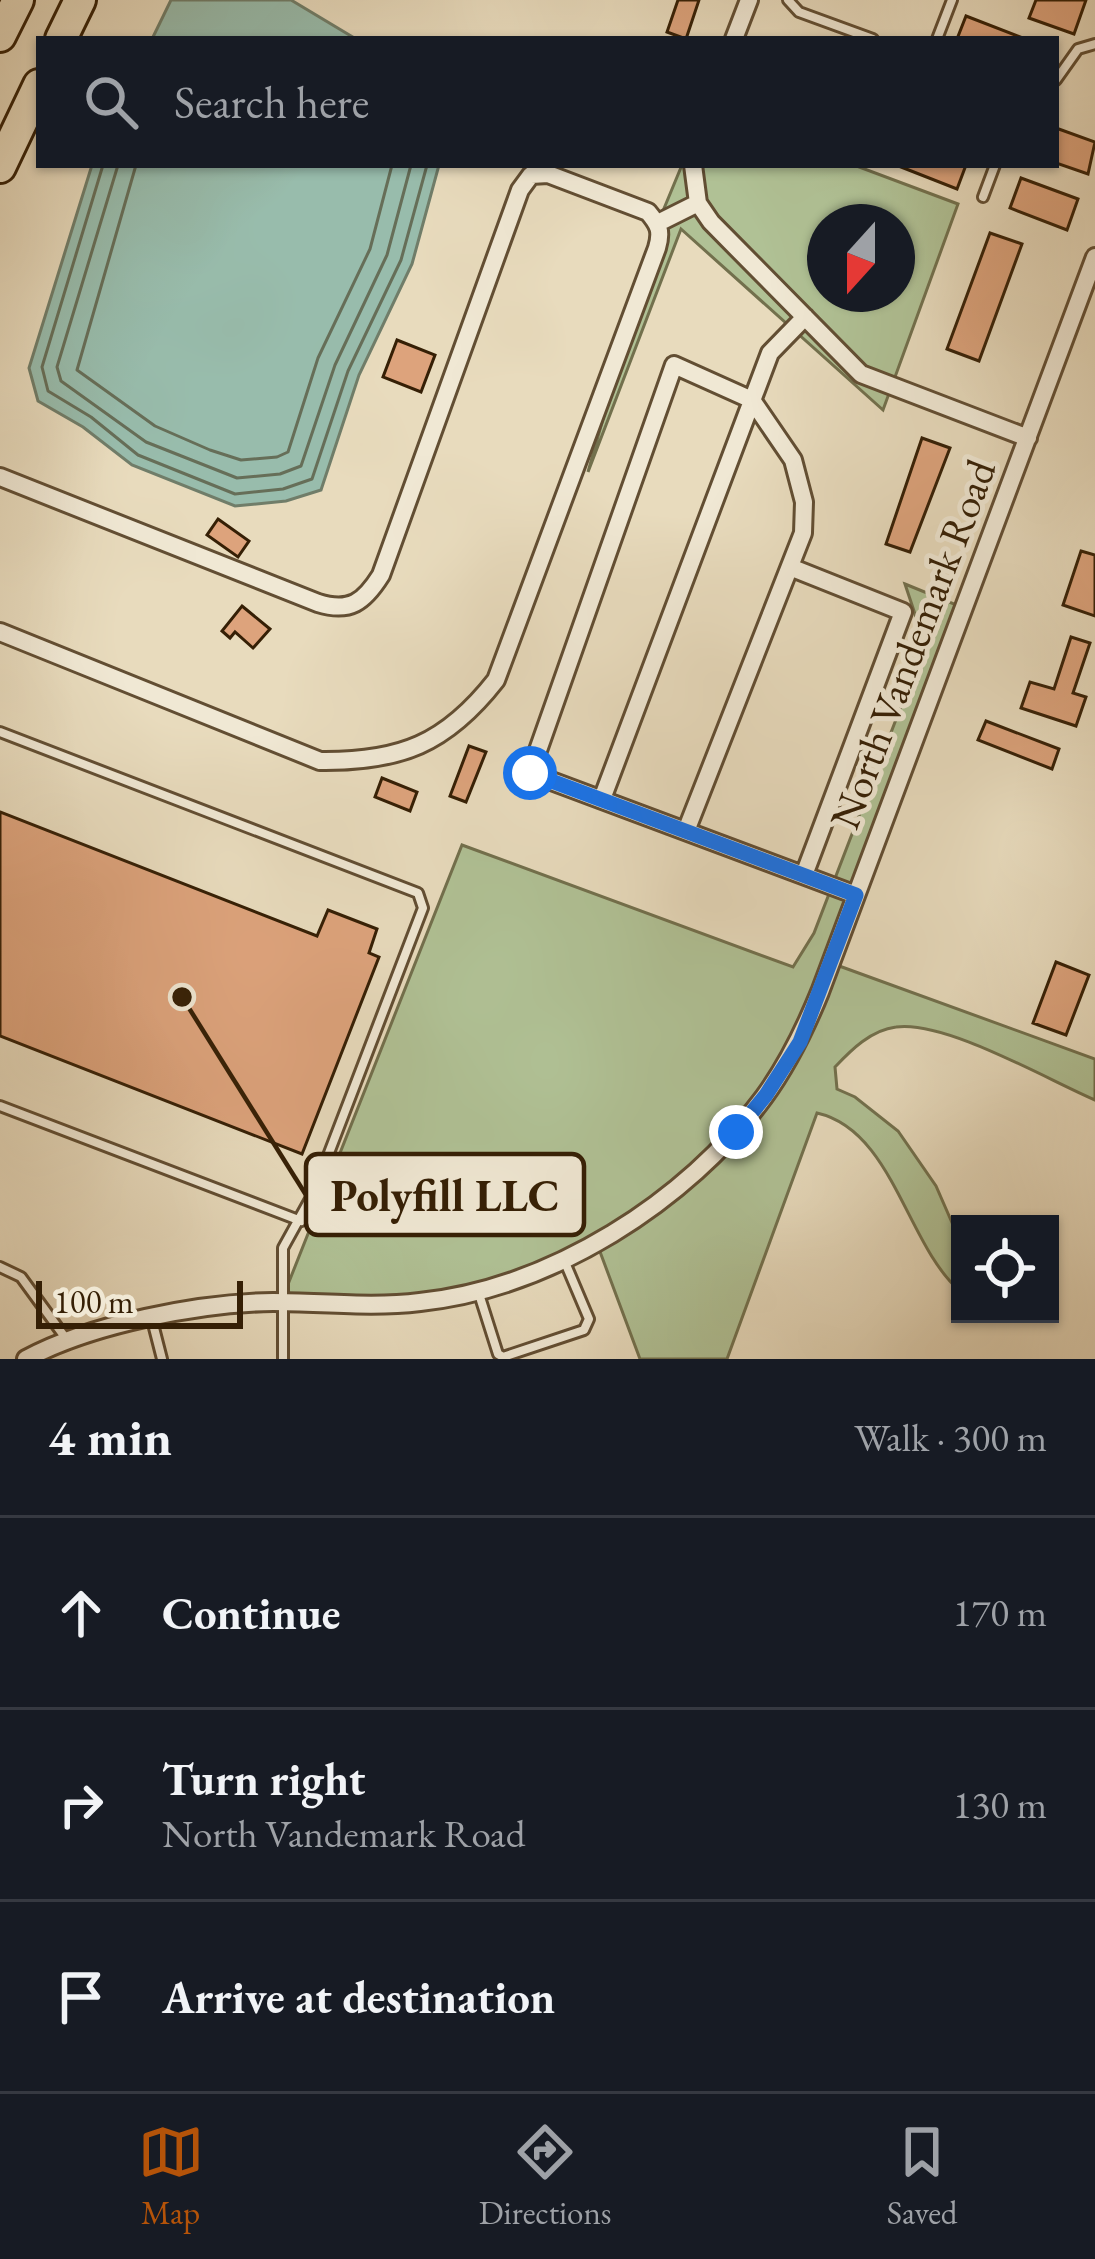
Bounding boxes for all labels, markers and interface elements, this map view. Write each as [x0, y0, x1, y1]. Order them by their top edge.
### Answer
search box [36, 36, 1059, 168]
icon: search [78, 69, 144, 135]
text: Search here [174, 73, 369, 131]
north arrow [807, 204, 915, 312]
street label: North Vandemark Road [817, 451, 1009, 837]
route start [503, 746, 557, 800]
route end [709, 1105, 763, 1159]
callout: Polyfill LLC [306, 1154, 584, 1235]
text: Polyfill LLC [330, 1166, 560, 1224]
map controls [951, 1215, 1059, 1323]
button: locate [951, 1215, 1059, 1323]
scale bar [36, 1275, 243, 1328]
text: 100 m [54, 1280, 134, 1323]
text: 4 min [48, 1404, 172, 1470]
text: Walk · 300 m [854, 1412, 1047, 1463]
icon: ahead [48, 1580, 114, 1646]
text: Continue [162, 1584, 340, 1642]
text: 170 m [953, 1587, 1047, 1638]
text: Turn right [162, 1750, 365, 1808]
icon: right [48, 1772, 114, 1838]
text: 130 m [953, 1779, 1047, 1830]
text: North Vandemark Road [162, 1808, 525, 1859]
icon: arrive [48, 1964, 114, 2030]
text: Arrive at destination [162, 1968, 555, 2026]
tab: Map [138, 2119, 204, 2234]
tab: Directions [479, 2119, 612, 2234]
tab: Saved [887, 2119, 957, 2234]

